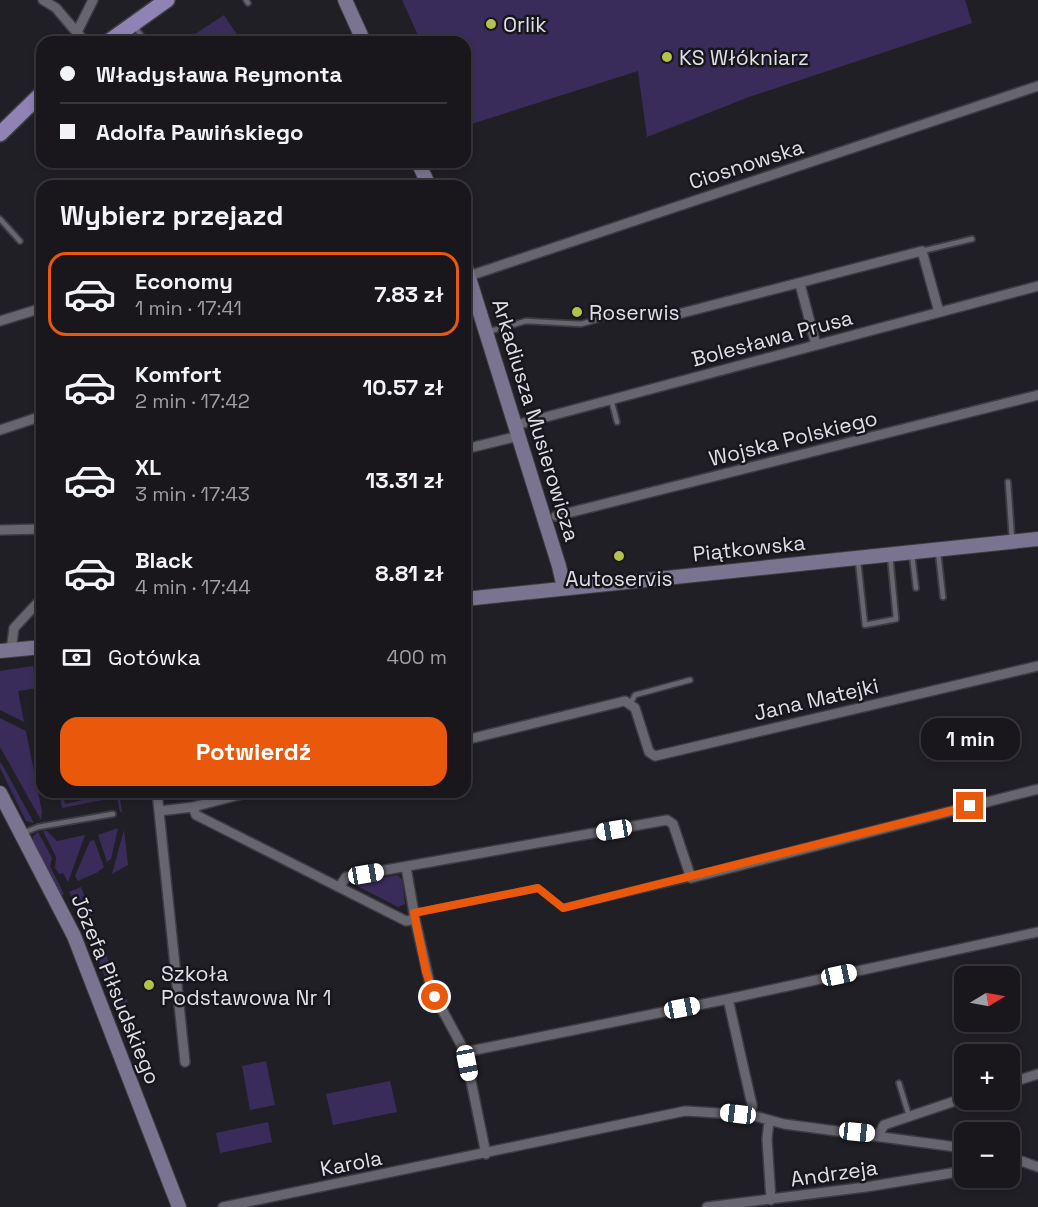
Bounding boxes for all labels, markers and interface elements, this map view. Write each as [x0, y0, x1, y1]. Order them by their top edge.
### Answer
place label: Orlik [503, 11, 547, 38]
marker: Orlik [484, 17, 498, 31]
place label: KS Włókniarz [679, 44, 809, 71]
marker: KS Włókniarz [660, 50, 674, 64]
text: Władysława Reymonta [96, 60, 342, 88]
text: Adolfa Pawińskiego [96, 118, 303, 146]
street label: Ciosnowska [685, 133, 807, 195]
text: Wybierz przejazd [60, 198, 284, 233]
icon: car [63, 267, 117, 321]
text: Economy [135, 267, 233, 295]
text: 7.83 zł [374, 280, 444, 308]
text: 1 min · 17:41 [135, 295, 242, 321]
street label: Arkadiusza Musierowicza [486, 296, 586, 544]
place label: Roserwis [589, 299, 680, 326]
street label: Bolesława Prusa [688, 304, 856, 372]
marker: Roserwis [570, 305, 584, 319]
icon: car [63, 360, 117, 414]
text: Komfort [135, 360, 222, 388]
text: 10.57 zł [362, 373, 444, 401]
text: 2 min · 17:42 [135, 388, 250, 414]
street label: Wojska Polskiego [706, 404, 880, 472]
icon: car [63, 453, 117, 507]
text: XL [135, 453, 161, 481]
text: 13.31 zł [365, 466, 444, 494]
text: 3 min · 17:43 [135, 481, 250, 507]
street label: Piątkowska [691, 529, 807, 567]
icon: car [63, 546, 117, 600]
text: Black [135, 546, 193, 574]
marker: Autoservis [612, 549, 626, 563]
text: 8.81 zł [375, 559, 444, 587]
place label: Autoservis [565, 565, 673, 592]
text: 4 min · 17:44 [135, 574, 251, 600]
icon: cash [60, 641, 93, 674]
text: Gotówka [108, 643, 201, 671]
text: 400 m [387, 644, 447, 670]
street label: Jana Matejki [751, 672, 881, 726]
button: Potwierdź [60, 717, 447, 786]
callout: 1 min [920, 719, 1020, 761]
text: 1 min [946, 726, 995, 752]
route end [956, 792, 983, 819]
car [595, 818, 633, 842]
car [347, 862, 385, 886]
street label: Józefa Piłsudskiego [65, 890, 167, 1088]
place label: Szkoła Podstawowa Nr 1 [161, 960, 332, 1011]
car [820, 962, 858, 988]
north arrow [954, 966, 1020, 1032]
map controls [954, 966, 1020, 1188]
marker: Szkoła Podstawowa Nr 1 [142, 978, 156, 992]
route start [421, 983, 448, 1010]
car [663, 996, 701, 1020]
car [455, 1044, 479, 1082]
button: + [954, 1044, 1020, 1110]
car [719, 1103, 757, 1125]
car [838, 1121, 876, 1143]
button: − [954, 1122, 1020, 1188]
street label: Karola [318, 1144, 384, 1182]
street label: Andrzeja [789, 1154, 879, 1192]

